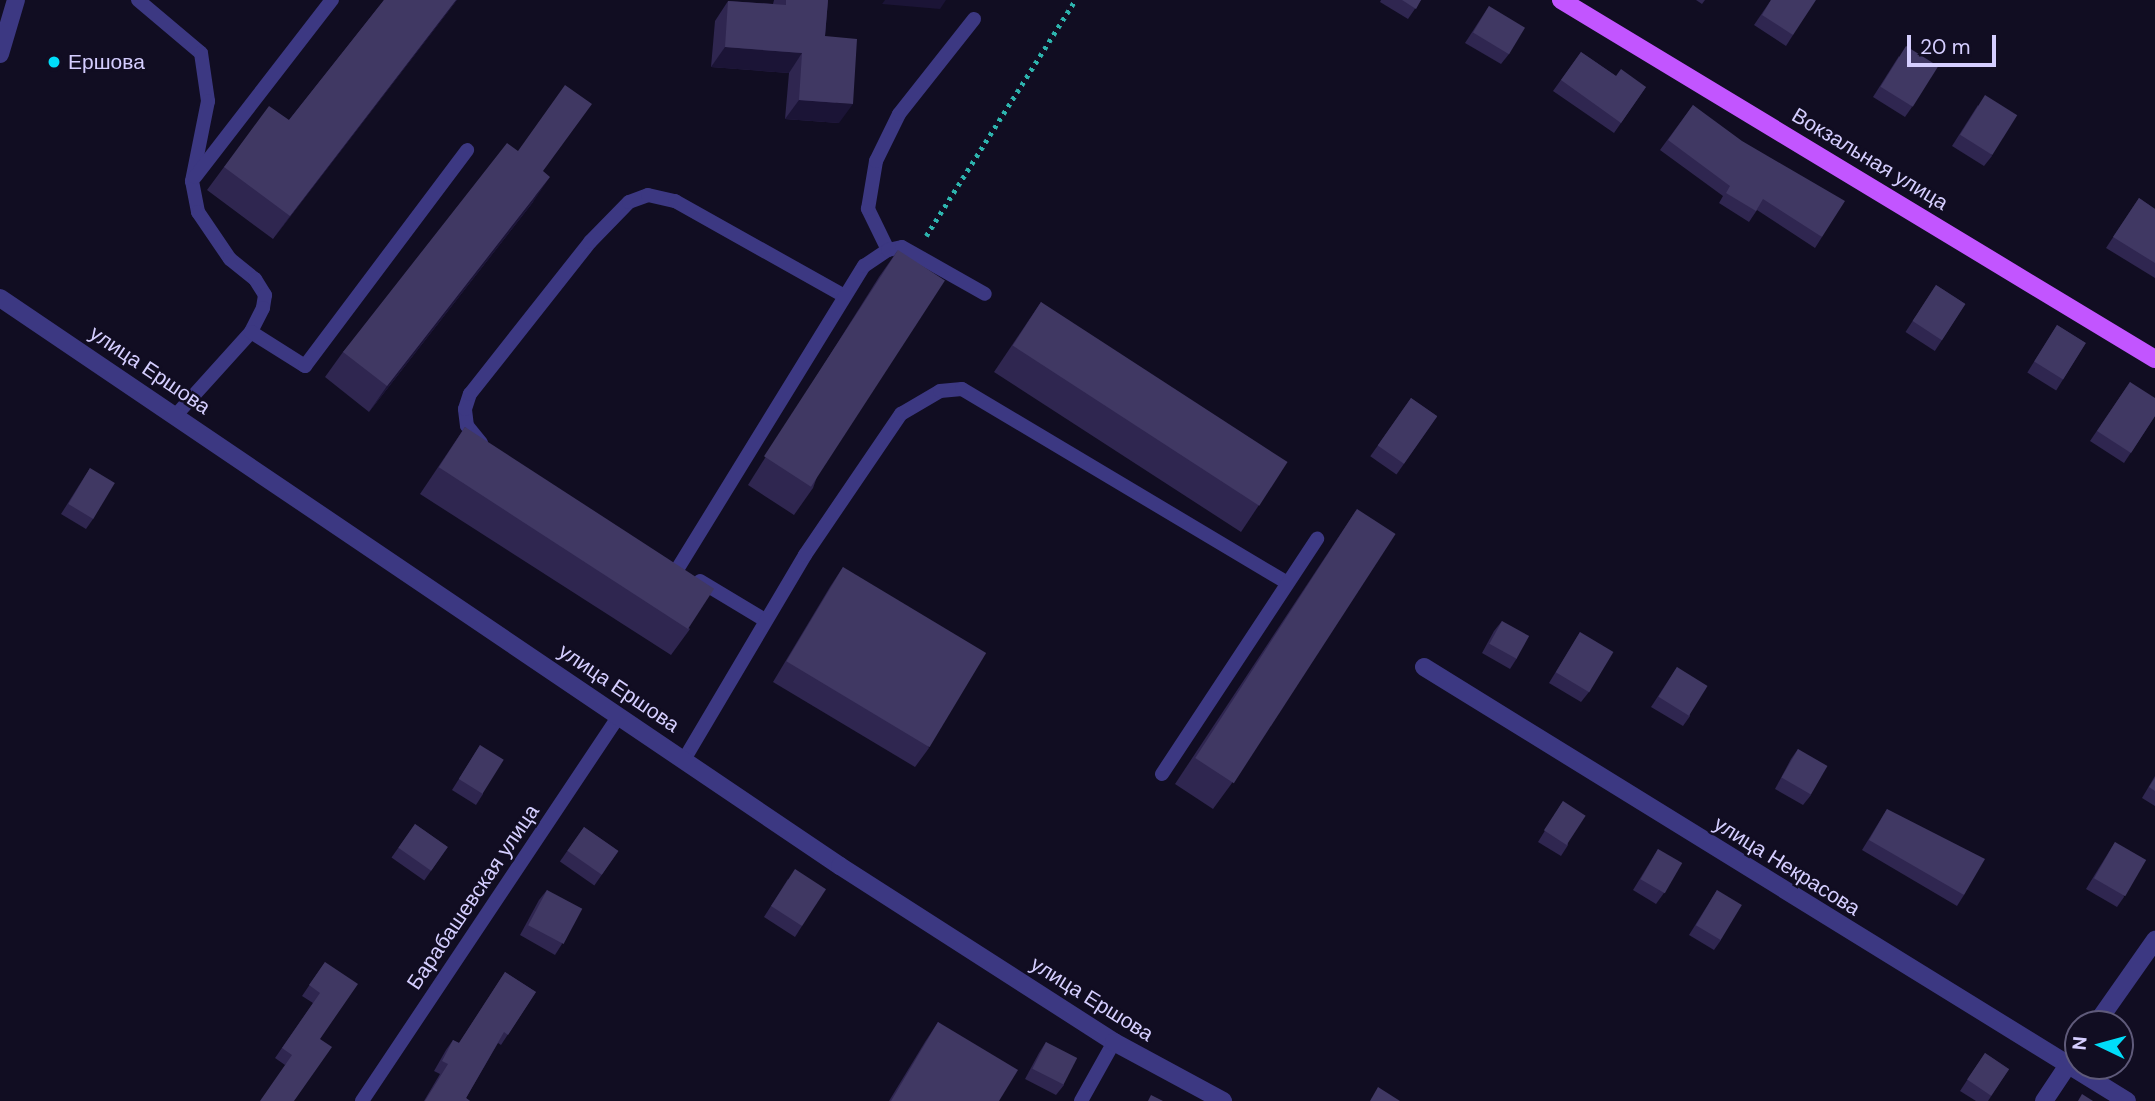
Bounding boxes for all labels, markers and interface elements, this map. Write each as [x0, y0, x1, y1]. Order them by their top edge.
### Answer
scale bar [1910, 21, 1999, 65]
text: 20 m [1920, 33, 1971, 61]
place label: Ершова [68, 49, 145, 75]
marker: Ершова [46, 54, 62, 70]
street label: Вокзальная улица [1787, 102, 1953, 216]
street label: улица Ершова [85, 320, 215, 420]
street label: улица Ершова [554, 638, 684, 738]
street label: Барабашевская улица [402, 800, 544, 994]
street label: улица Некрасова [1709, 811, 1865, 921]
street label: улица Ершова [1026, 951, 1158, 1047]
north arrow [2064, 1010, 2134, 1080]
text: N [2067, 1035, 2093, 1051]

